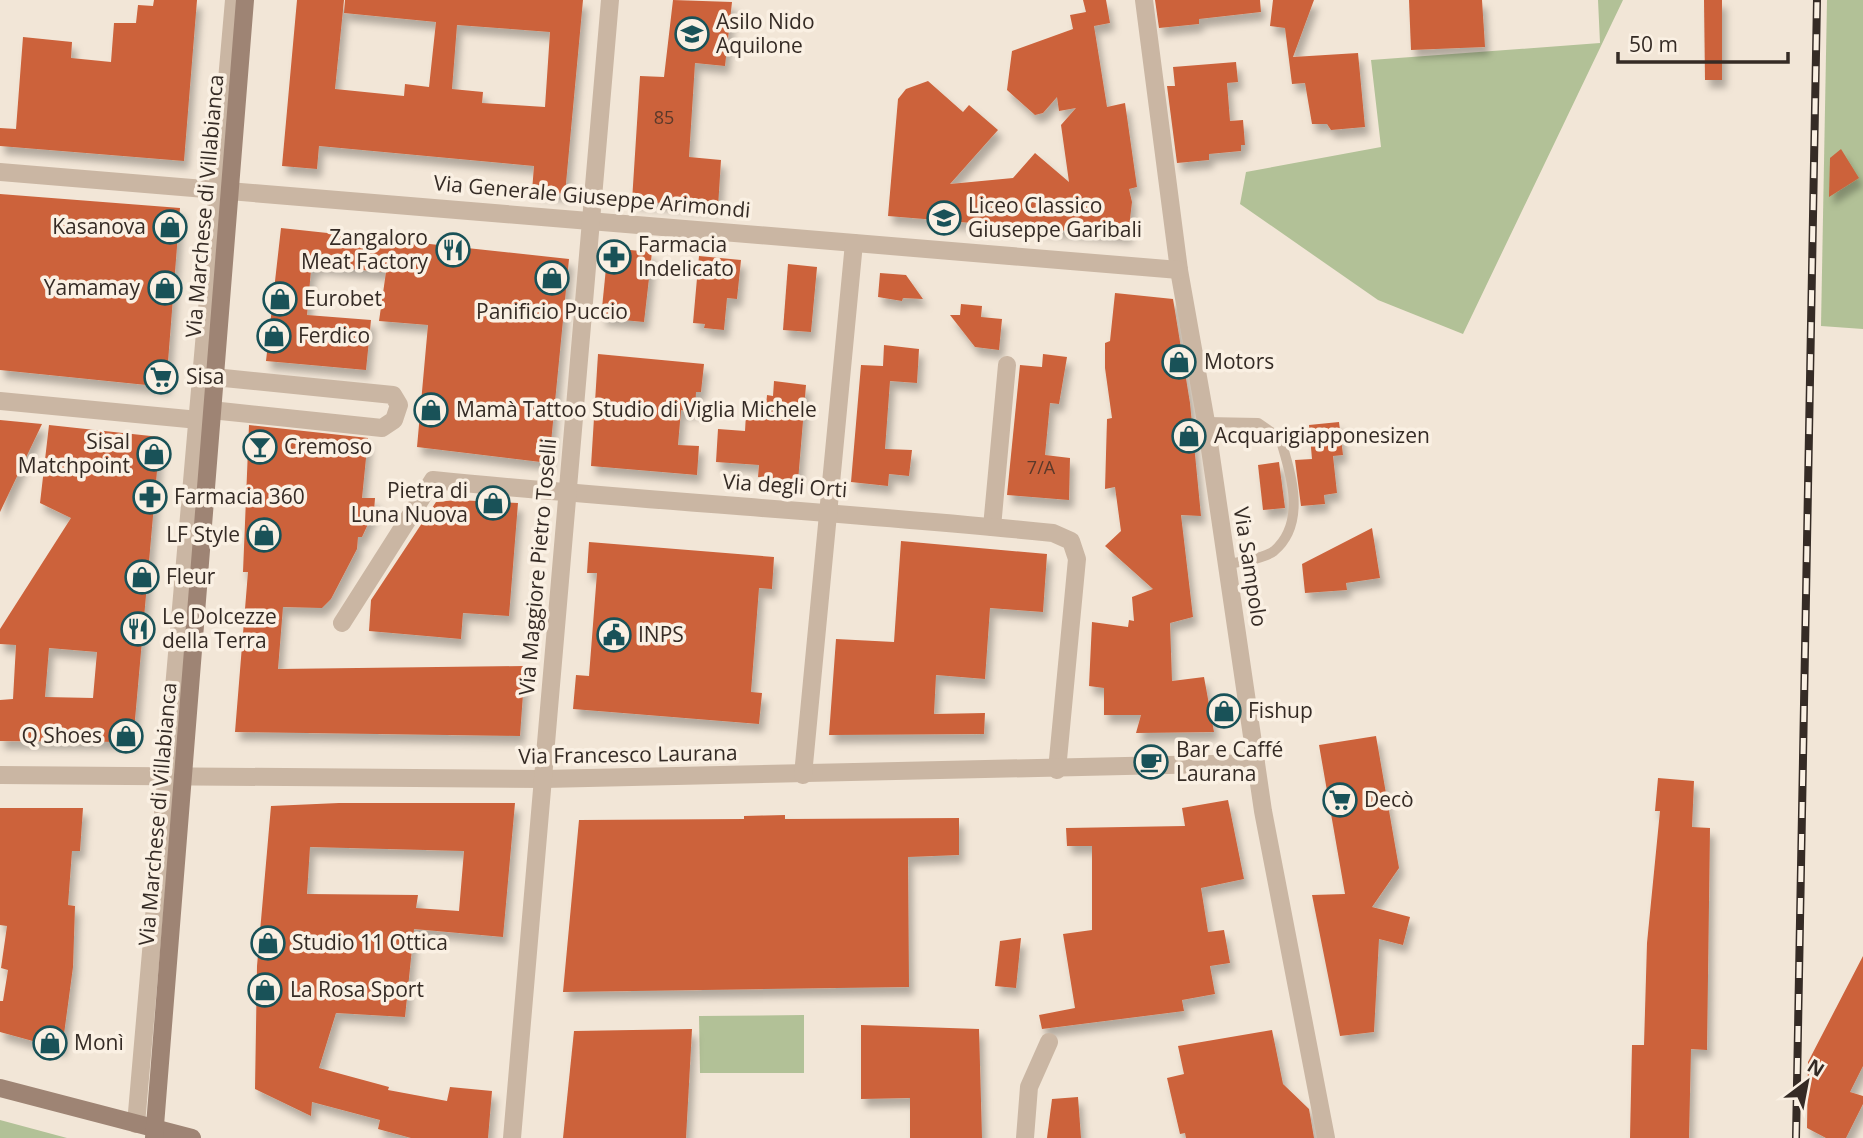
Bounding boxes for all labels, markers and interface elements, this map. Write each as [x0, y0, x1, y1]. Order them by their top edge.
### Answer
place label: Asilo Nido Aquilone [716, 7, 815, 59]
school or university icon: Asilo Nido Aquilone [673, 15, 711, 53]
scale bar [1618, 21, 1788, 65]
text: 50 m [1629, 30, 1678, 58]
street label: Via Marchese di Villabianca [179, 73, 229, 339]
house number: 85 [654, 105, 674, 129]
street label: Via Generale Giuseppe Arimondi [433, 168, 752, 224]
place label: Liceo Classico Giuseppe Garibali [968, 191, 1142, 243]
school or university icon: Liceo Classico Giuseppe Garibali [925, 199, 963, 237]
shop icon: Kasanova [151, 208, 189, 246]
place label: Kasanova [52, 212, 146, 240]
place label: Zangaloro Meat Factory [301, 223, 428, 275]
place label: Farmacia Indelicato [638, 230, 734, 282]
restaurant icon: Zangaloro Meat Factory [434, 231, 472, 269]
pharmacy icon: Farmacia Indelicato [595, 238, 633, 276]
shop icon: Panificio Puccio [533, 259, 571, 297]
shop icon: Yamamay [146, 269, 184, 307]
place label: Yamamay [44, 273, 140, 301]
shop icon: Eurobet [261, 280, 299, 318]
place label: Eurobet [304, 284, 382, 312]
place label: Panificio Puccio [476, 297, 628, 325]
shop icon: Ferdico [255, 317, 293, 355]
place label: Ferdico [298, 321, 370, 349]
shop icon: Motors [1160, 343, 1198, 381]
place label: Motors [1204, 347, 1274, 375]
supermarket icon: Sisa [142, 358, 180, 396]
place label: Sisa [186, 362, 225, 390]
shop icon: Mamà Tattoo Studio di Viglia Michele [412, 391, 450, 429]
place label: Mamà Tattoo Studio di Viglia Michele [456, 395, 817, 423]
shop icon: Acquarigiapponesizen [1170, 417, 1208, 455]
place label: Acquarigiapponesizen [1214, 421, 1430, 449]
place label: Sisal Matchpoint [18, 427, 130, 479]
bar icon: Cremoso [241, 428, 279, 466]
place label: Cremoso [284, 432, 372, 460]
shop icon: Sisal Matchpoint [135, 435, 173, 473]
street label: Via Maggiore Pietro Toselli [512, 437, 562, 697]
house number: 7/A [1027, 455, 1056, 479]
street label: Via degli Orti [722, 467, 848, 503]
place label: Pietra di Luna Nuova [351, 476, 468, 528]
pharmacy icon: Farmacia 360 [131, 478, 169, 516]
place label: Farmacia 360 [174, 482, 305, 510]
shop icon: Pietra di Luna Nuova [474, 484, 512, 522]
street label: Via Sampolo [1228, 505, 1274, 629]
shop icon: LF Style [245, 516, 283, 554]
place label: LF Style [166, 520, 240, 548]
shop icon: Fleur [123, 558, 161, 596]
place label: Fleur [166, 562, 216, 590]
place label: Le Dolcezze della Terra [162, 602, 277, 654]
restaurant icon: Le Dolcezze della Terra [119, 610, 157, 648]
public building icon: INPS [595, 616, 633, 654]
place label: INPS [638, 620, 684, 648]
street label: Via Marchese di Villabianca [132, 681, 182, 947]
shop icon: Fishup [1205, 692, 1243, 730]
place label: Fishup [1248, 696, 1313, 724]
shop icon: Q Shoes [107, 717, 145, 755]
place label: Q Shoes [21, 721, 102, 749]
place label: Bar e Caffé Laurana [1176, 735, 1283, 787]
street label: Via Francesco Laurana [518, 738, 738, 770]
cafe icon: Bar e Caffé Laurana [1132, 743, 1170, 781]
supermarket icon: Decò [1321, 781, 1359, 819]
place label: Decò [1364, 785, 1414, 813]
shop icon: Studio 11 Ottica [249, 924, 287, 962]
place label: Studio 11 Ottica [292, 928, 448, 956]
shop icon: La Rosa Sport [246, 971, 284, 1009]
place label: La Rosa Sport [290, 975, 424, 1003]
shop icon: Monì [31, 1024, 69, 1062]
place label: Monì [74, 1028, 124, 1056]
north arrow [1772, 1047, 1842, 1117]
text: N [1803, 1052, 1829, 1083]

